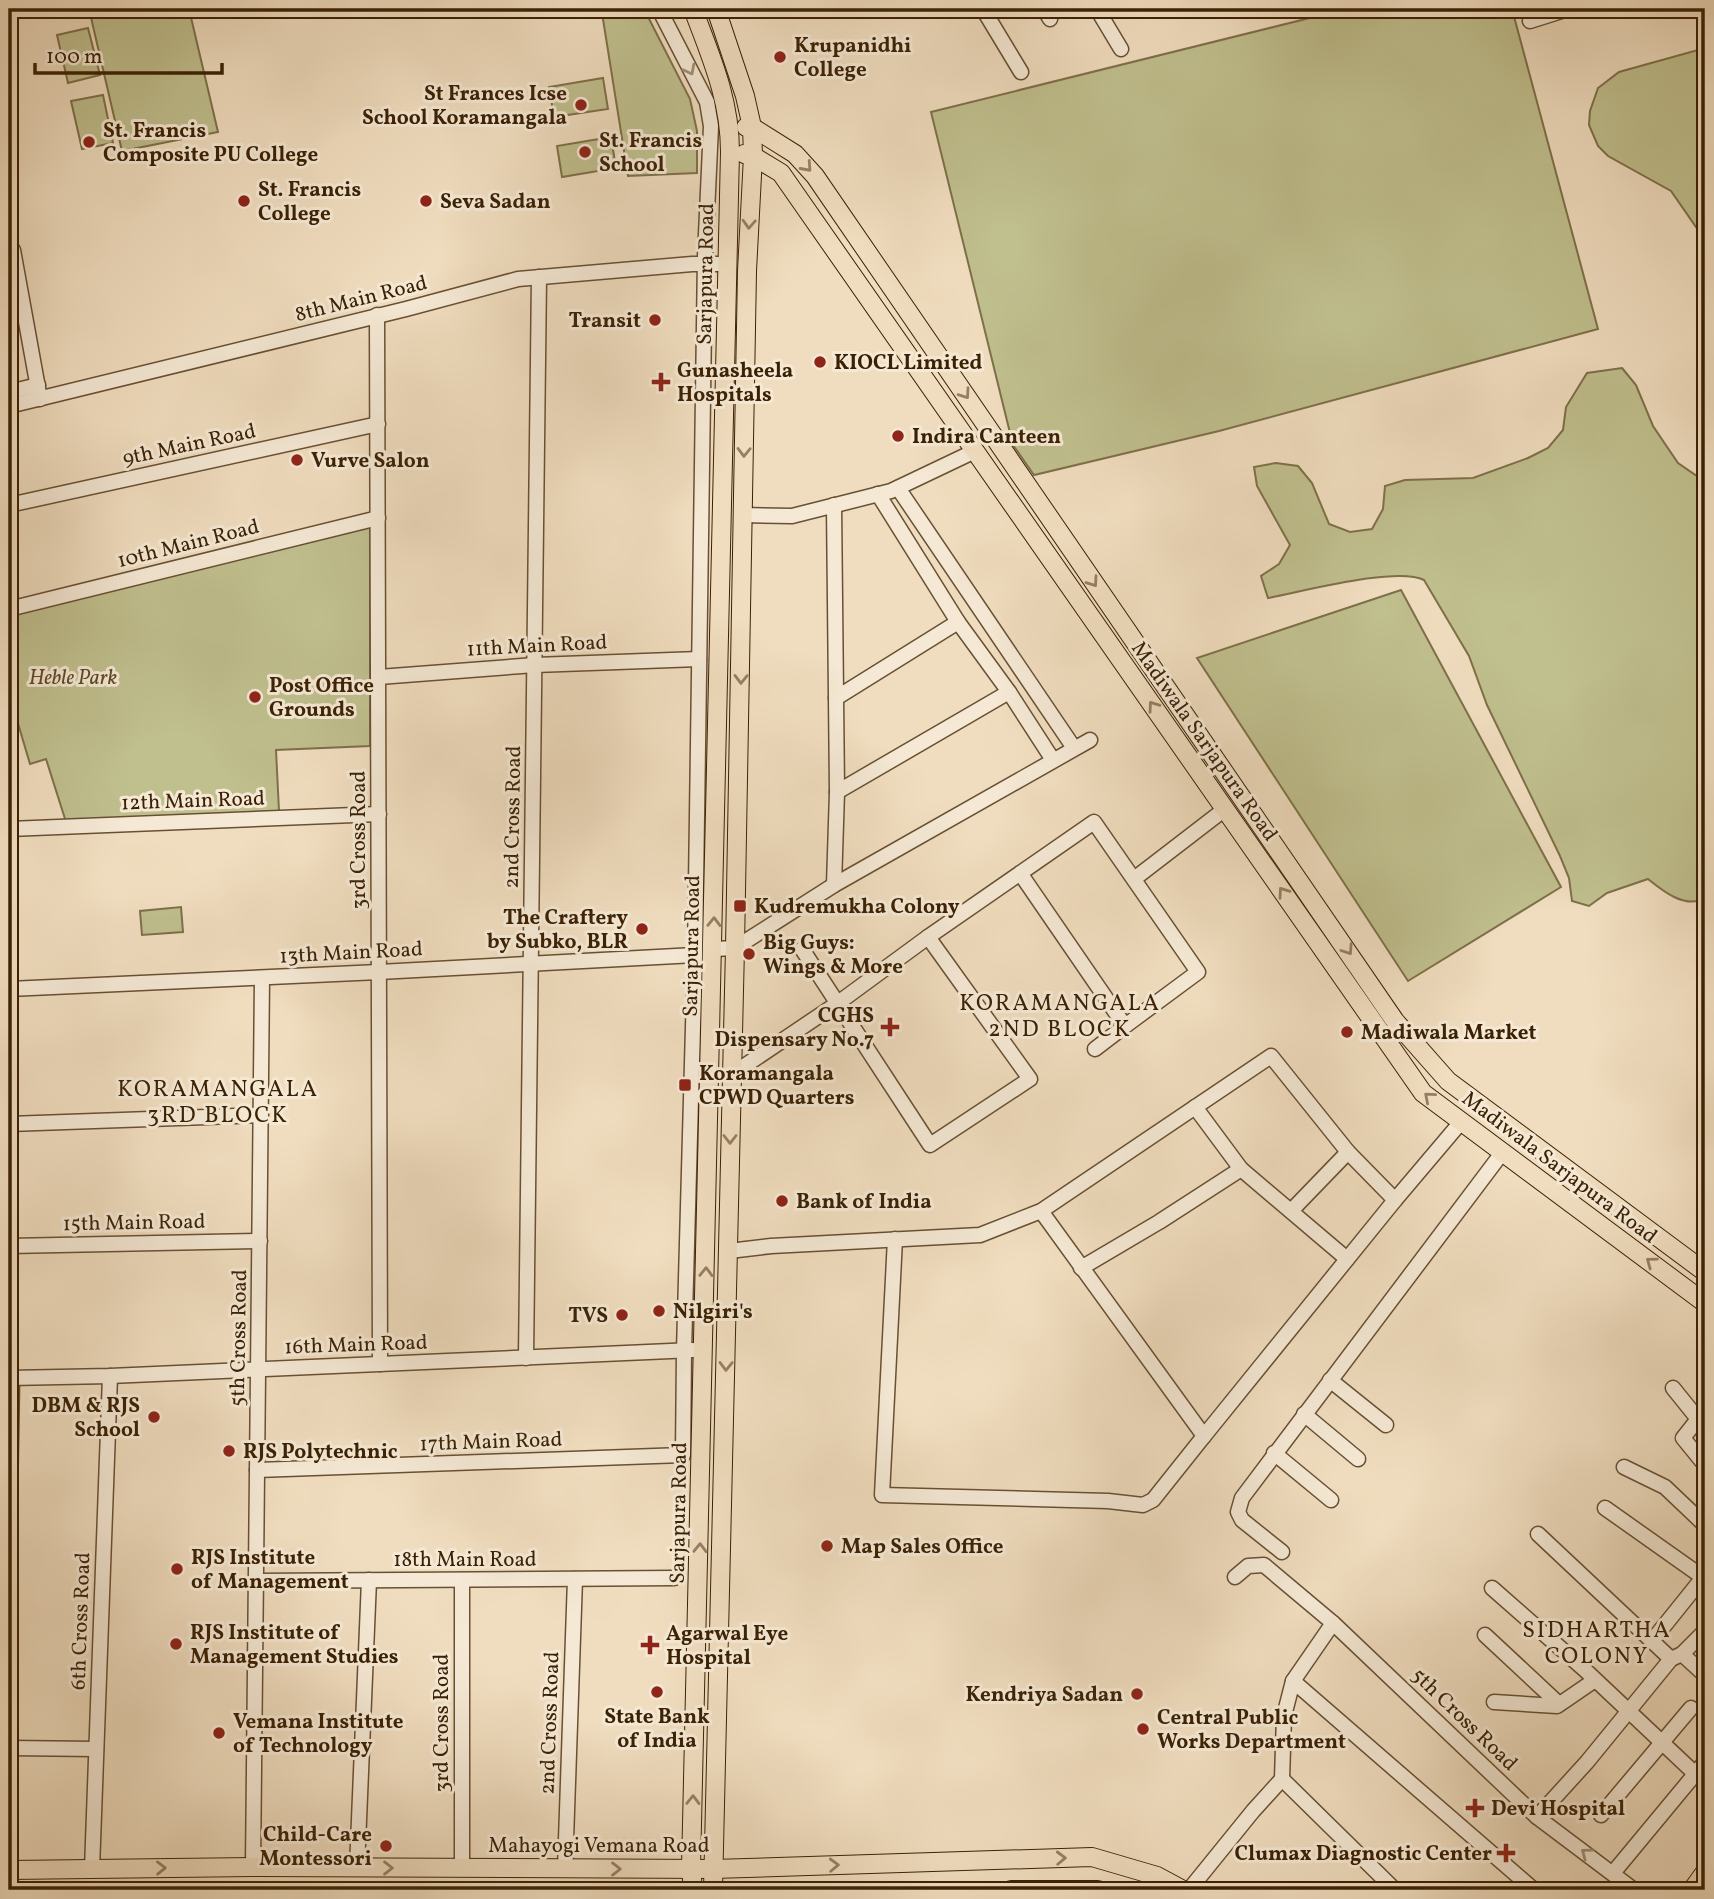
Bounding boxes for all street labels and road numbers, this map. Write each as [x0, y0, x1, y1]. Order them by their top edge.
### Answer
street label: Sarjapura Road [691, 203, 722, 345]
street label: 8th Main Road [292, 269, 430, 330]
street label: 9th Main Road [120, 417, 259, 474]
street label: 10th Main Road [114, 513, 262, 576]
street label: 11th Main Road [466, 628, 608, 665]
street label: Madiwala Sarjapura Road [1124, 636, 1284, 848]
street label: 2nd Cross Road [498, 745, 529, 889]
street label: 3rd Cross Road [345, 771, 374, 909]
street label: 12th Main Road [121, 784, 266, 819]
street label: Sarjapura Road [677, 875, 708, 1017]
street label: 13th Main Road [279, 935, 423, 972]
street label: Madiwala Sarjapura Road [1455, 1085, 1663, 1251]
street label: 15th Main Road [62, 1208, 206, 1239]
street label: 5th Cross Road [224, 1269, 255, 1407]
street label: 16th Main Road [284, 1329, 428, 1362]
street label: 17th Main Road [419, 1426, 563, 1459]
street label: Sarjapura Road [664, 1442, 695, 1584]
street label: 18th Main Road [393, 1546, 537, 1575]
street label: 6th Cross Road [65, 1552, 98, 1691]
street label: 2nd Cross Road [534, 1651, 567, 1795]
street label: 3rd Cross Road [428, 1654, 457, 1792]
street label: 5th Cross Road [1404, 1662, 1523, 1778]
street label: Mahayogi Vemana Road [488, 1832, 710, 1861]

